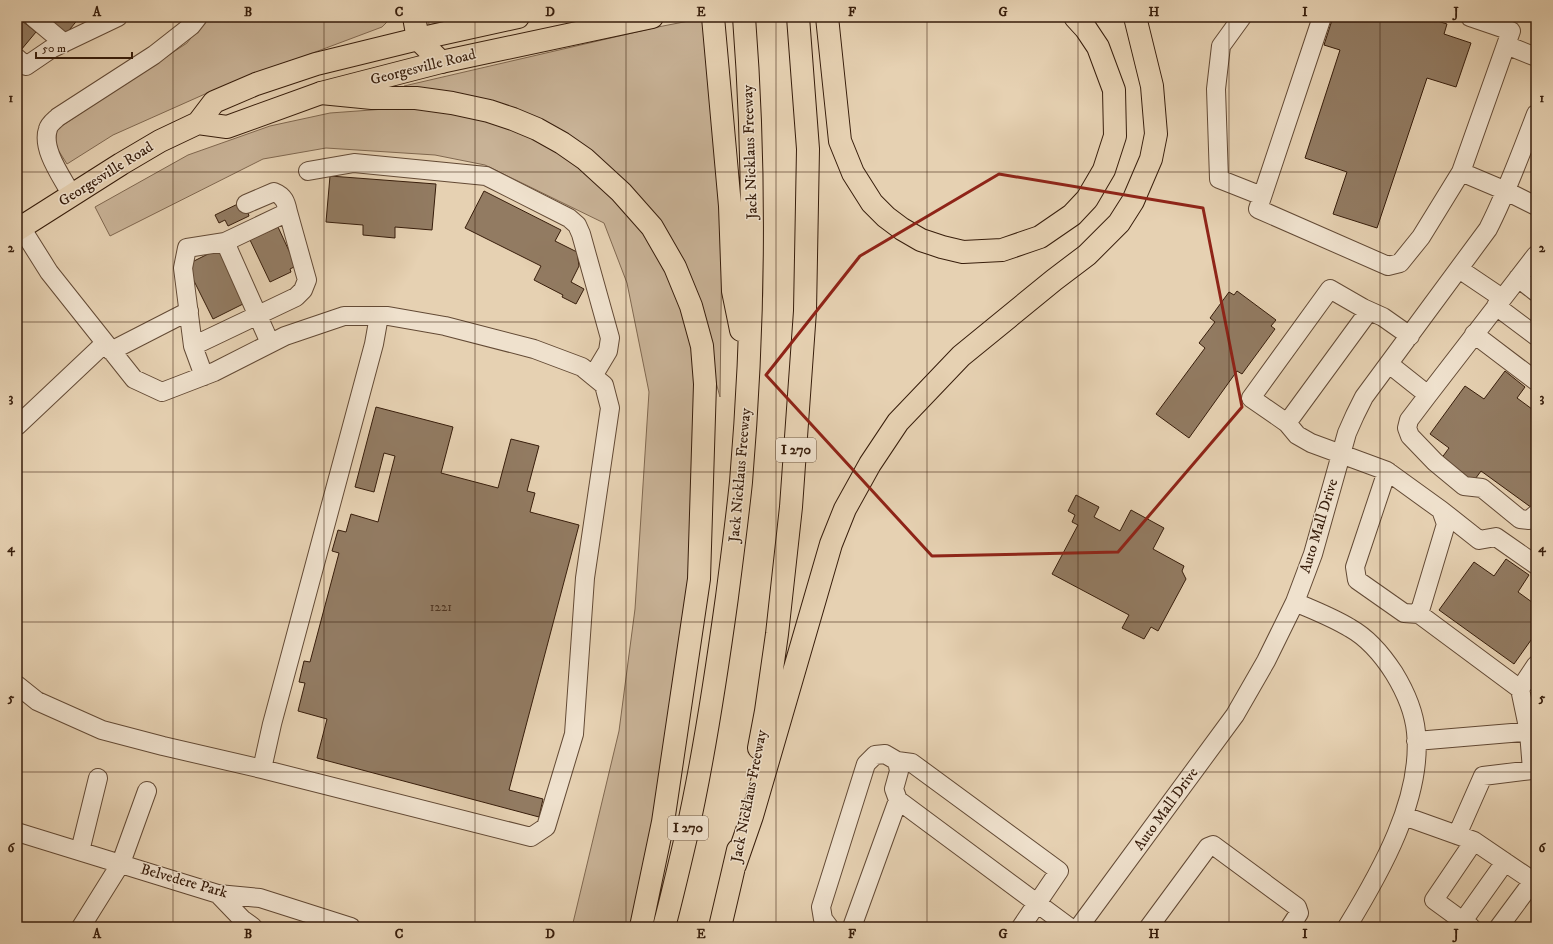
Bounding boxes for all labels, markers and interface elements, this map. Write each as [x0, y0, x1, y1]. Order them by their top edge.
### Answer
text: A [92, 4, 102, 20]
text: B [244, 4, 252, 20]
text: C [395, 4, 404, 20]
text: D [545, 4, 555, 20]
text: E [696, 4, 706, 20]
text: F [848, 4, 857, 20]
text: G [998, 4, 1008, 20]
text: H [1149, 4, 1160, 20]
text: I [1302, 4, 1308, 20]
text: J [1451, 4, 1459, 21]
scale bar [36, 34, 132, 60]
text: 50 m [42, 41, 66, 56]
street label: Georgesville Road [368, 45, 478, 89]
street label: Jack Nicklaus Freeway [738, 84, 762, 222]
text: 1 [9, 90, 14, 106]
text: 1 [1540, 90, 1545, 106]
street label: Georgesville Road [55, 137, 157, 211]
text: 2 [8, 240, 15, 256]
text: 2 [1539, 240, 1546, 256]
text: 3 [9, 390, 14, 406]
text: 3 [1540, 390, 1545, 406]
street label: Jack Nicklaus Freeway [724, 406, 755, 545]
road number: I 270 [776, 438, 816, 462]
street label: Auto Mall Drive [1296, 476, 1342, 576]
text: 4 [6, 540, 15, 557]
text: 4 [1537, 540, 1546, 557]
house number: 1221 [430, 599, 452, 615]
text: 5 [7, 690, 15, 706]
text: 5 [1538, 690, 1546, 706]
street label: Jack Nicklaus Freeway [726, 727, 771, 866]
street label: Auto Mall Drive [1130, 764, 1202, 854]
road number: I 270 [668, 816, 708, 840]
text: 6 [8, 840, 16, 856]
text: 6 [1539, 840, 1547, 856]
street label: Belvedere Park [138, 860, 230, 903]
text: A [92, 926, 102, 942]
text: B [244, 926, 252, 942]
text: C [395, 926, 404, 942]
text: D [545, 926, 555, 942]
text: E [696, 926, 706, 942]
text: F [848, 926, 857, 942]
text: G [998, 926, 1008, 942]
text: H [1149, 926, 1160, 942]
text: I [1302, 926, 1308, 942]
text: J [1451, 926, 1459, 943]

